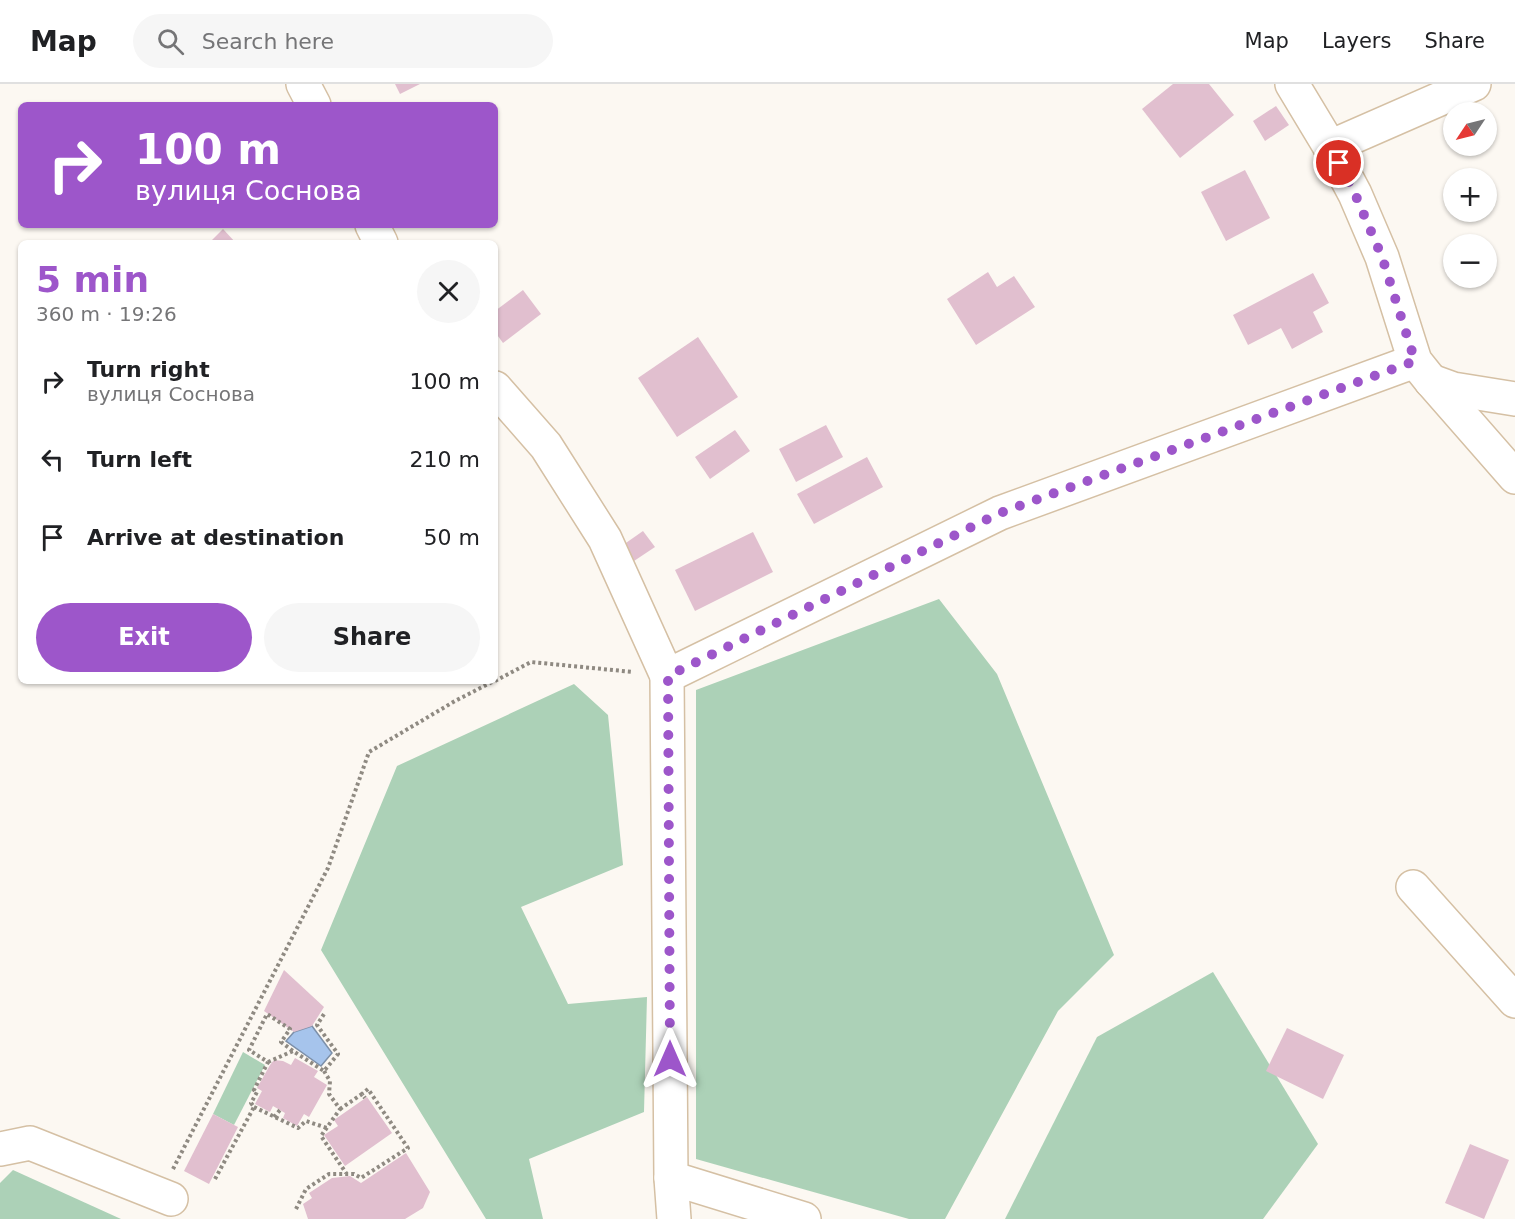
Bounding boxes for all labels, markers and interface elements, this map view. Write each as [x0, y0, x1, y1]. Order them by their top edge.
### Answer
search box [133, 14, 553, 68]
text: Map [30, 25, 97, 58]
icon: search [154, 25, 187, 58]
text: Search here [202, 29, 334, 54]
text: Map [1245, 29, 1289, 53]
text: Layers [1322, 29, 1391, 53]
text: Share [1424, 29, 1485, 53]
north arrow [1443, 102, 1497, 156]
map controls [1443, 102, 1497, 288]
text: 100 m [135, 125, 281, 174]
icon: right [36, 126, 114, 204]
pin [1313, 137, 1364, 188]
icon: arrive [1322, 146, 1355, 179]
button: + [1443, 168, 1497, 222]
text: вулиця Соснова [135, 175, 362, 206]
button: − [1443, 234, 1497, 288]
text: 5 min [36, 259, 149, 300]
button: close [417, 260, 480, 323]
text: 360 m · 19:26 [36, 302, 177, 326]
text: Turn right [87, 357, 210, 382]
icon: right [36, 365, 69, 398]
text: 100 m [410, 369, 480, 394]
text: вулиця Соснова [87, 382, 255, 406]
icon: left [36, 443, 69, 476]
text: Turn left [87, 447, 192, 472]
text: 210 m [410, 447, 480, 472]
icon: arrive [36, 521, 69, 554]
text: Arrive at destination [87, 525, 344, 550]
text: 50 m [424, 525, 480, 550]
button: Exit [36, 603, 252, 672]
button: Share [264, 603, 480, 672]
position arrow [638, 1027, 702, 1091]

